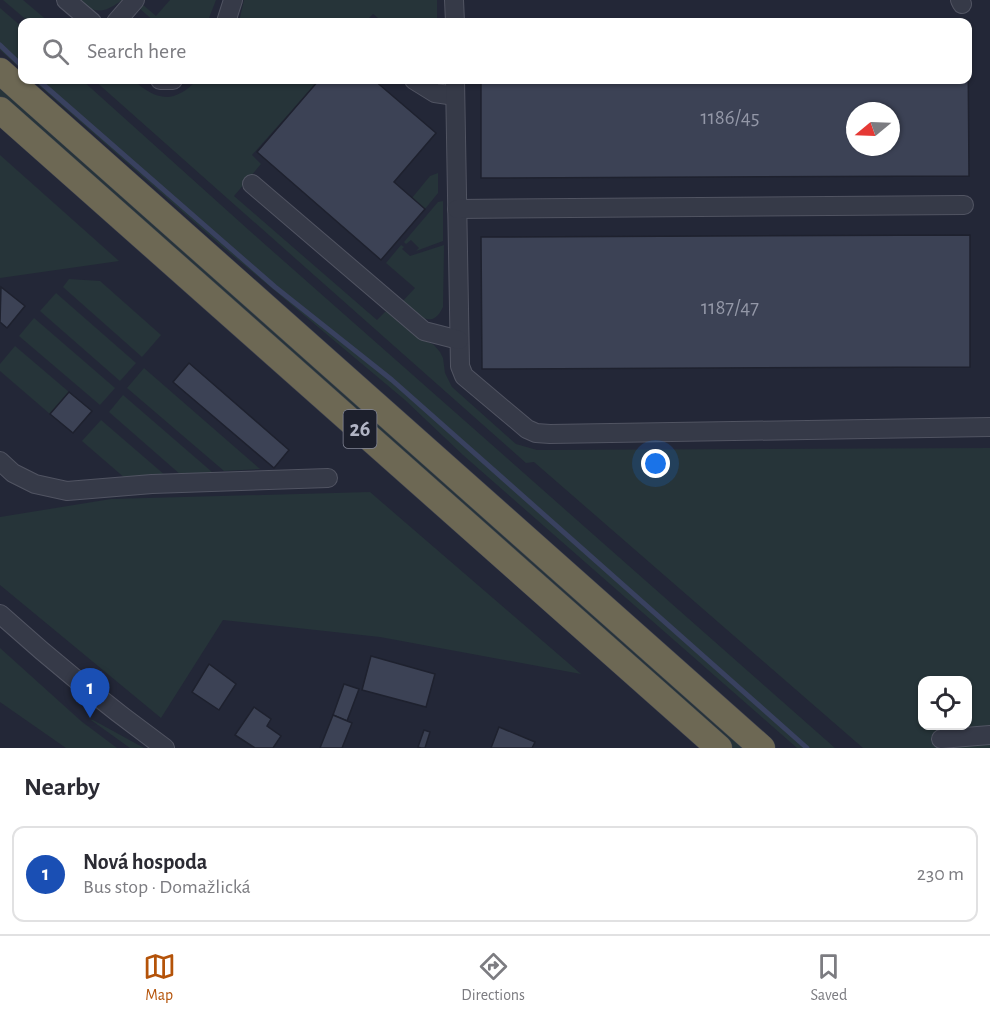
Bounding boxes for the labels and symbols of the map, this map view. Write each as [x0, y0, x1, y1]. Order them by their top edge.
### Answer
north arrow [846, 102, 900, 156]
house number: 1186/45 [700, 107, 760, 128]
house number: 1187/47 [701, 297, 759, 318]
road number: 26 [344, 410, 376, 448]
your location [641, 449, 670, 478]
pin: 1 [70, 668, 110, 718]

